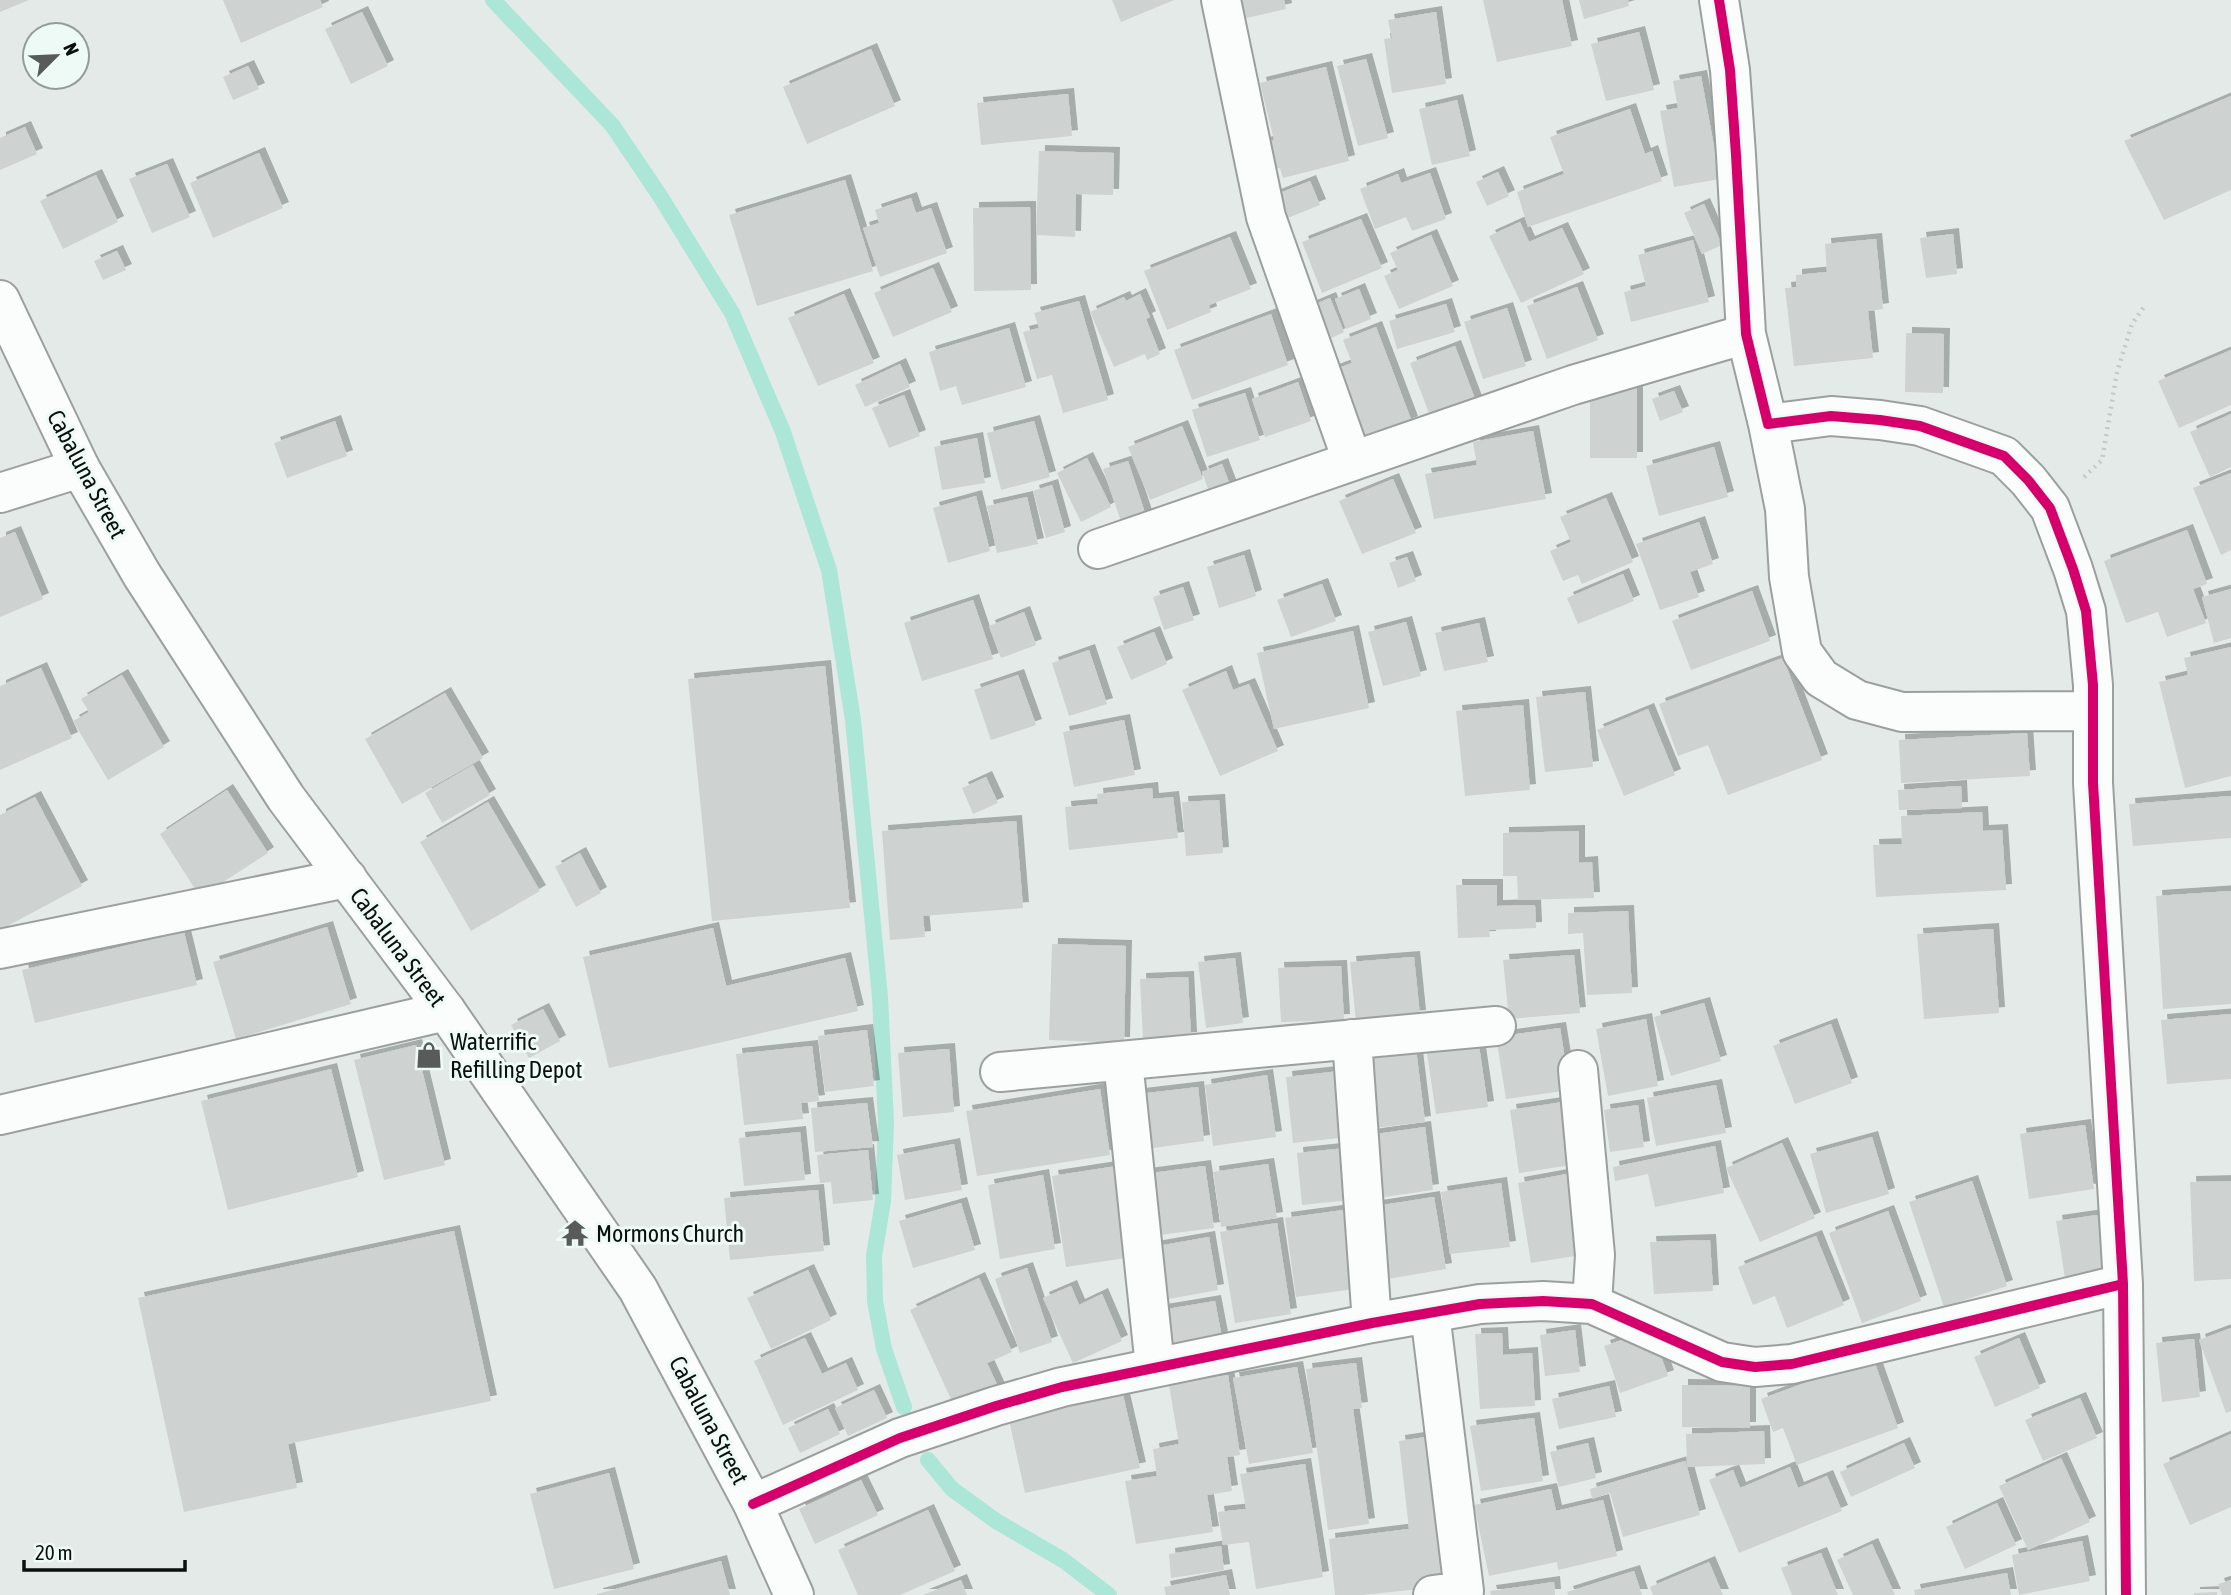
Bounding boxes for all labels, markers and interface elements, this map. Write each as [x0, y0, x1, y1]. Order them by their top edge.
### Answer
north arrow [21, 21, 91, 91]
text: N [59, 39, 84, 59]
street label: Cabaluna Street [42, 405, 132, 543]
street label: Cabaluna Street [345, 882, 451, 1012]
place label: Waterrific Refilling Depot [450, 1028, 583, 1083]
shop icon: Waterrific Refilling Depot [414, 1040, 444, 1070]
temple icon: Mormons Church [560, 1218, 590, 1248]
place label: Mormons Church [596, 1220, 744, 1247]
street label: Cabaluna Street [664, 1351, 754, 1489]
scale bar [24, 1528, 186, 1572]
text: 20 m [35, 1540, 73, 1564]

